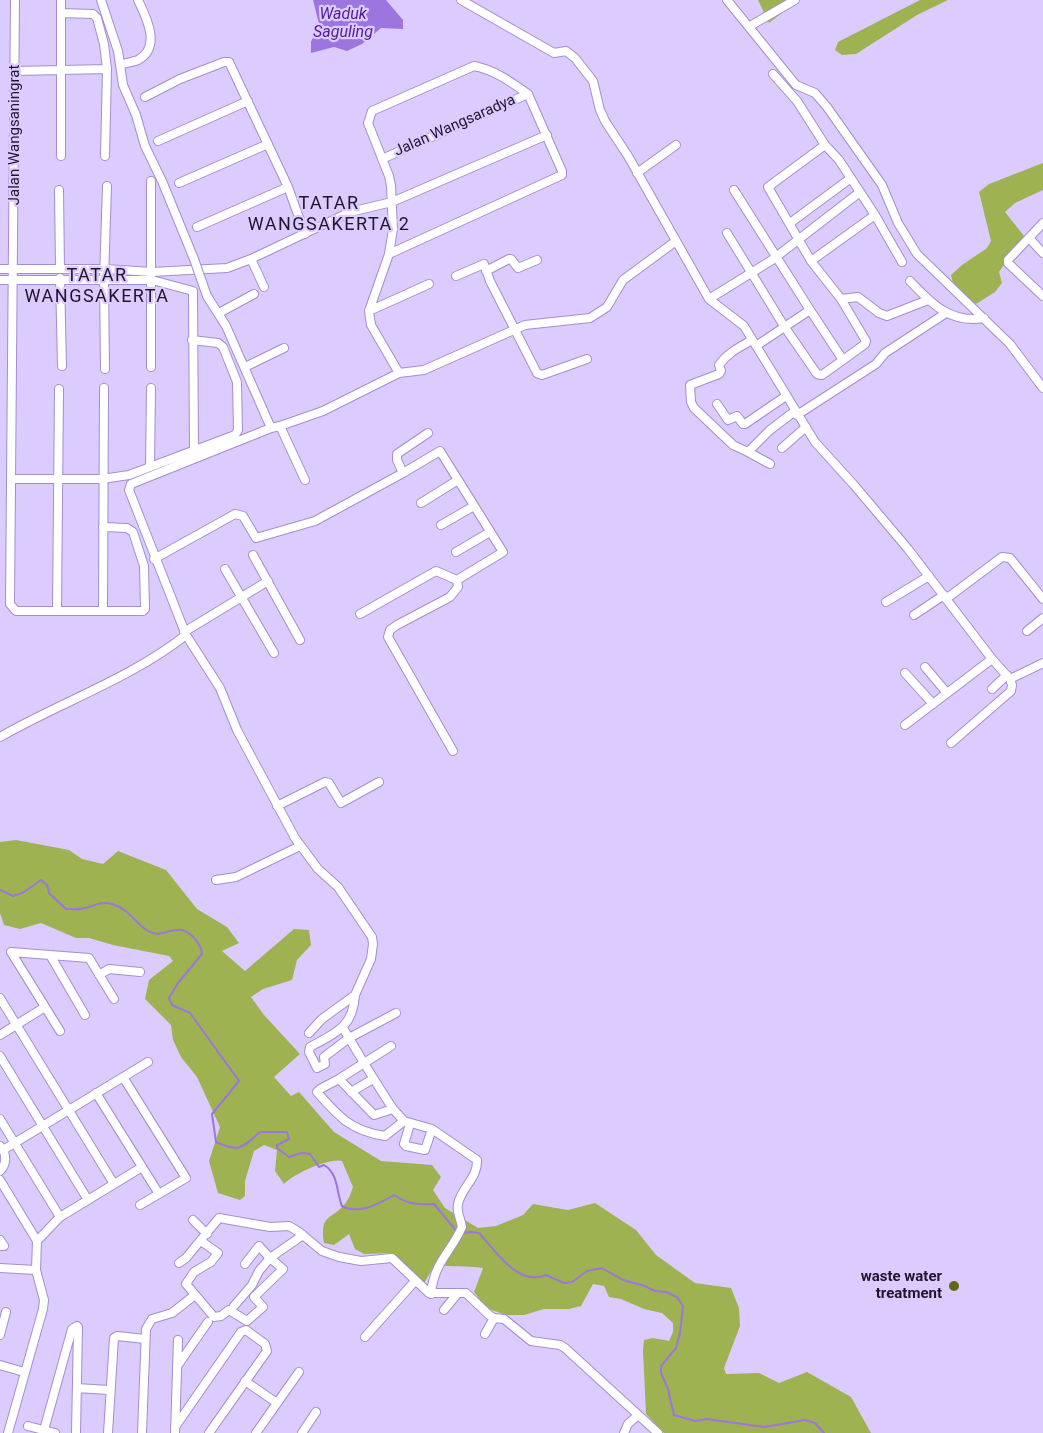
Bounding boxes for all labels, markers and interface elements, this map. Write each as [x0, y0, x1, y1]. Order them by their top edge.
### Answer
water label: Waduk Saguling [313, 5, 373, 43]
street label: Jalan Wangsaningrat [6, 65, 24, 205]
street label: Jalan Wangsaradya [392, 91, 518, 161]
district label: TATAR WANGSAKERTA 2 [248, 193, 410, 236]
district label: TATAR WANGSAKERTA [24, 265, 170, 308]
place label: waste water treatment [861, 1268, 942, 1303]
marker: waste water treatment [947, 1279, 961, 1293]

